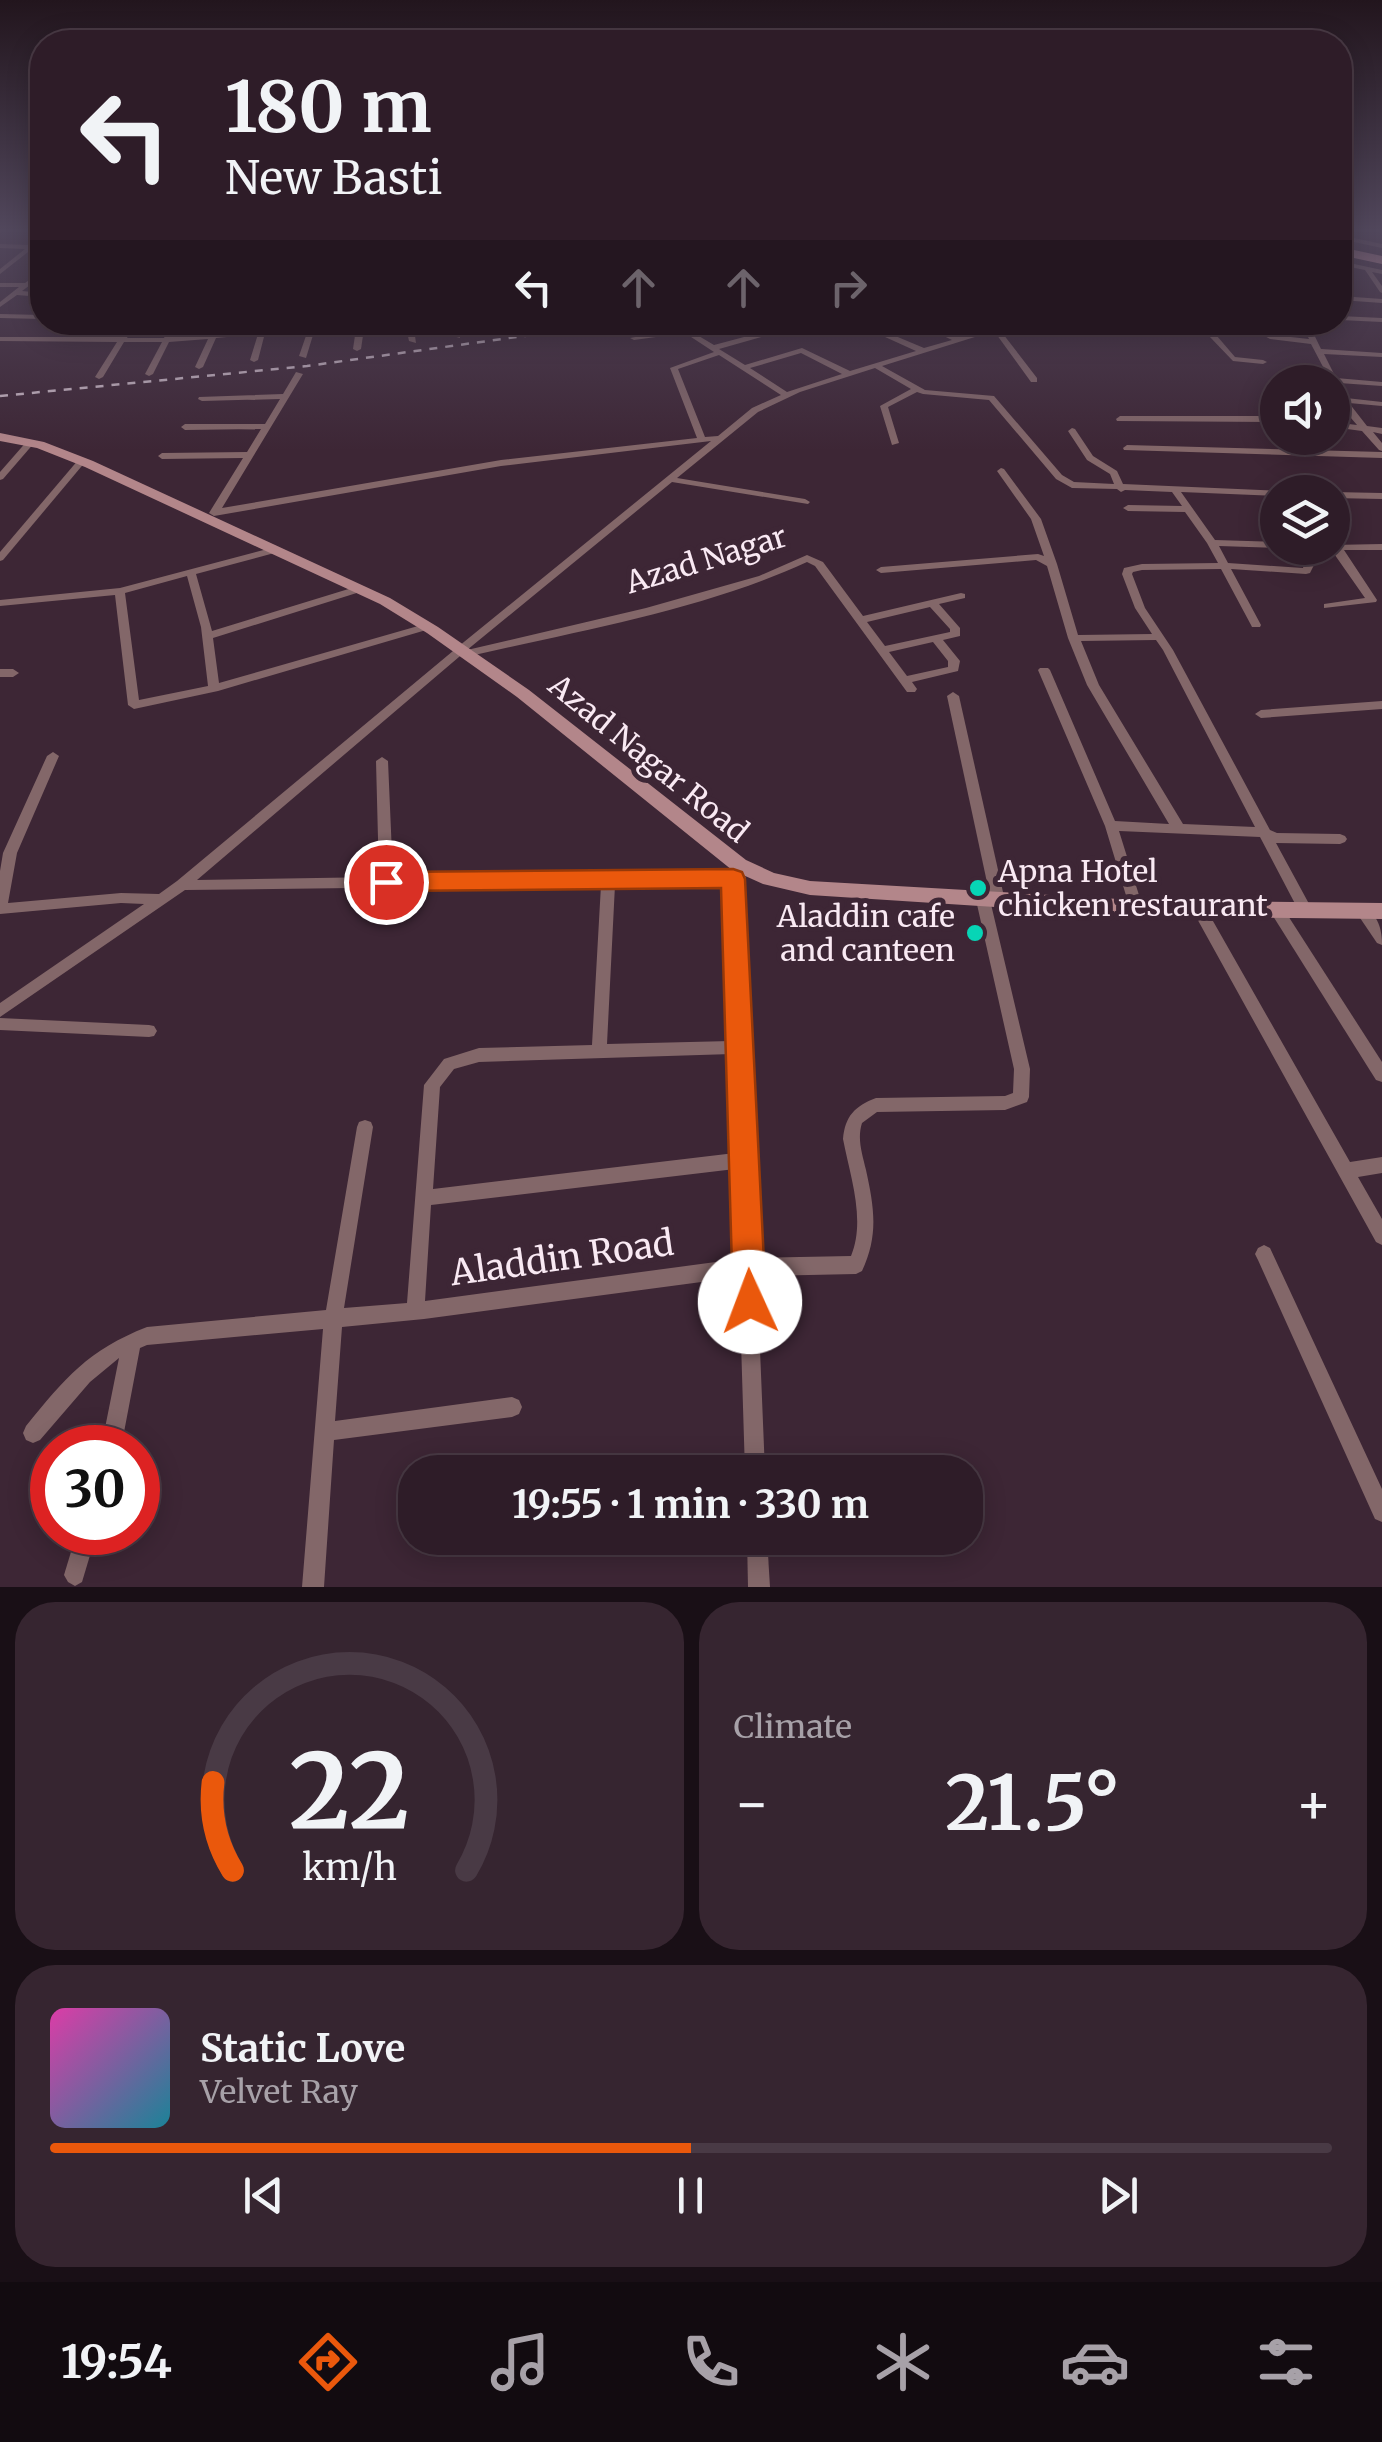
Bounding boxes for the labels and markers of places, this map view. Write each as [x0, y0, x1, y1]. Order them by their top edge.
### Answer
pin [344, 840, 429, 925]
place label: Apna Hotel chicken restaurant [997, 852, 1268, 924]
marker: Apna Hotel chicken restaurant [967, 877, 989, 899]
place label: Aladdin cafe and canteen [776, 897, 955, 969]
marker: Aladdin cafe and canteen [964, 922, 986, 944]

